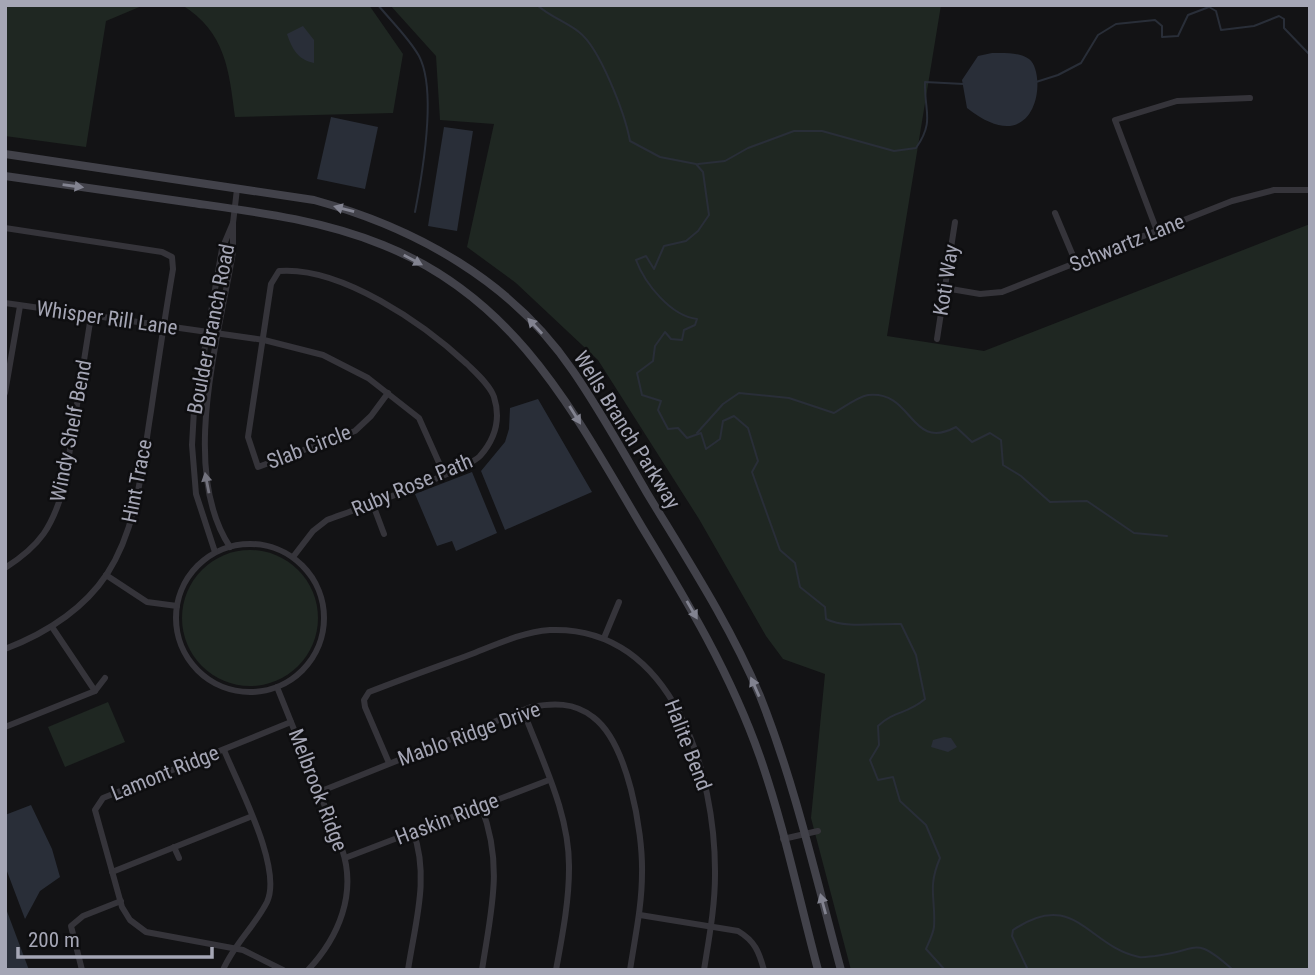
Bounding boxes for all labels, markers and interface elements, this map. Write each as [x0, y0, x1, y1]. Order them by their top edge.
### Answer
one-way arrow [62, 181, 84, 192]
one-way arrow [333, 203, 354, 213]
street label: Schwartz Lane [1066, 209, 1188, 277]
street label: Boulder Branch Road [183, 242, 239, 416]
street label: Koti Way [929, 242, 964, 317]
one-way arrow [403, 254, 423, 265]
street label: Whisper Rill Lane [35, 296, 179, 340]
one-way arrow [528, 318, 544, 335]
street label: Wells Branch Parkway [569, 347, 685, 514]
street label: Windy Shelf Bend [45, 358, 97, 504]
one-way arrow [569, 405, 582, 424]
street label: Slab Circle [264, 420, 355, 474]
street label: Hint Trace [117, 437, 157, 525]
street label: Ruby Rose Path [348, 449, 476, 521]
one-way arrow [201, 472, 212, 494]
one-way arrow [686, 600, 698, 620]
one-way arrow [749, 677, 761, 697]
street label: Halite Bend [660, 696, 716, 794]
street label: Mablo Ridge Drive [395, 697, 544, 771]
street label: Melbrook Ridge [284, 725, 352, 855]
street label: Lamont Ridge [108, 740, 223, 806]
street label: Haskin Ridge [392, 788, 502, 850]
one-way arrow [817, 893, 828, 915]
scale bar [18, 916, 212, 960]
text: 200 m [28, 928, 80, 952]

